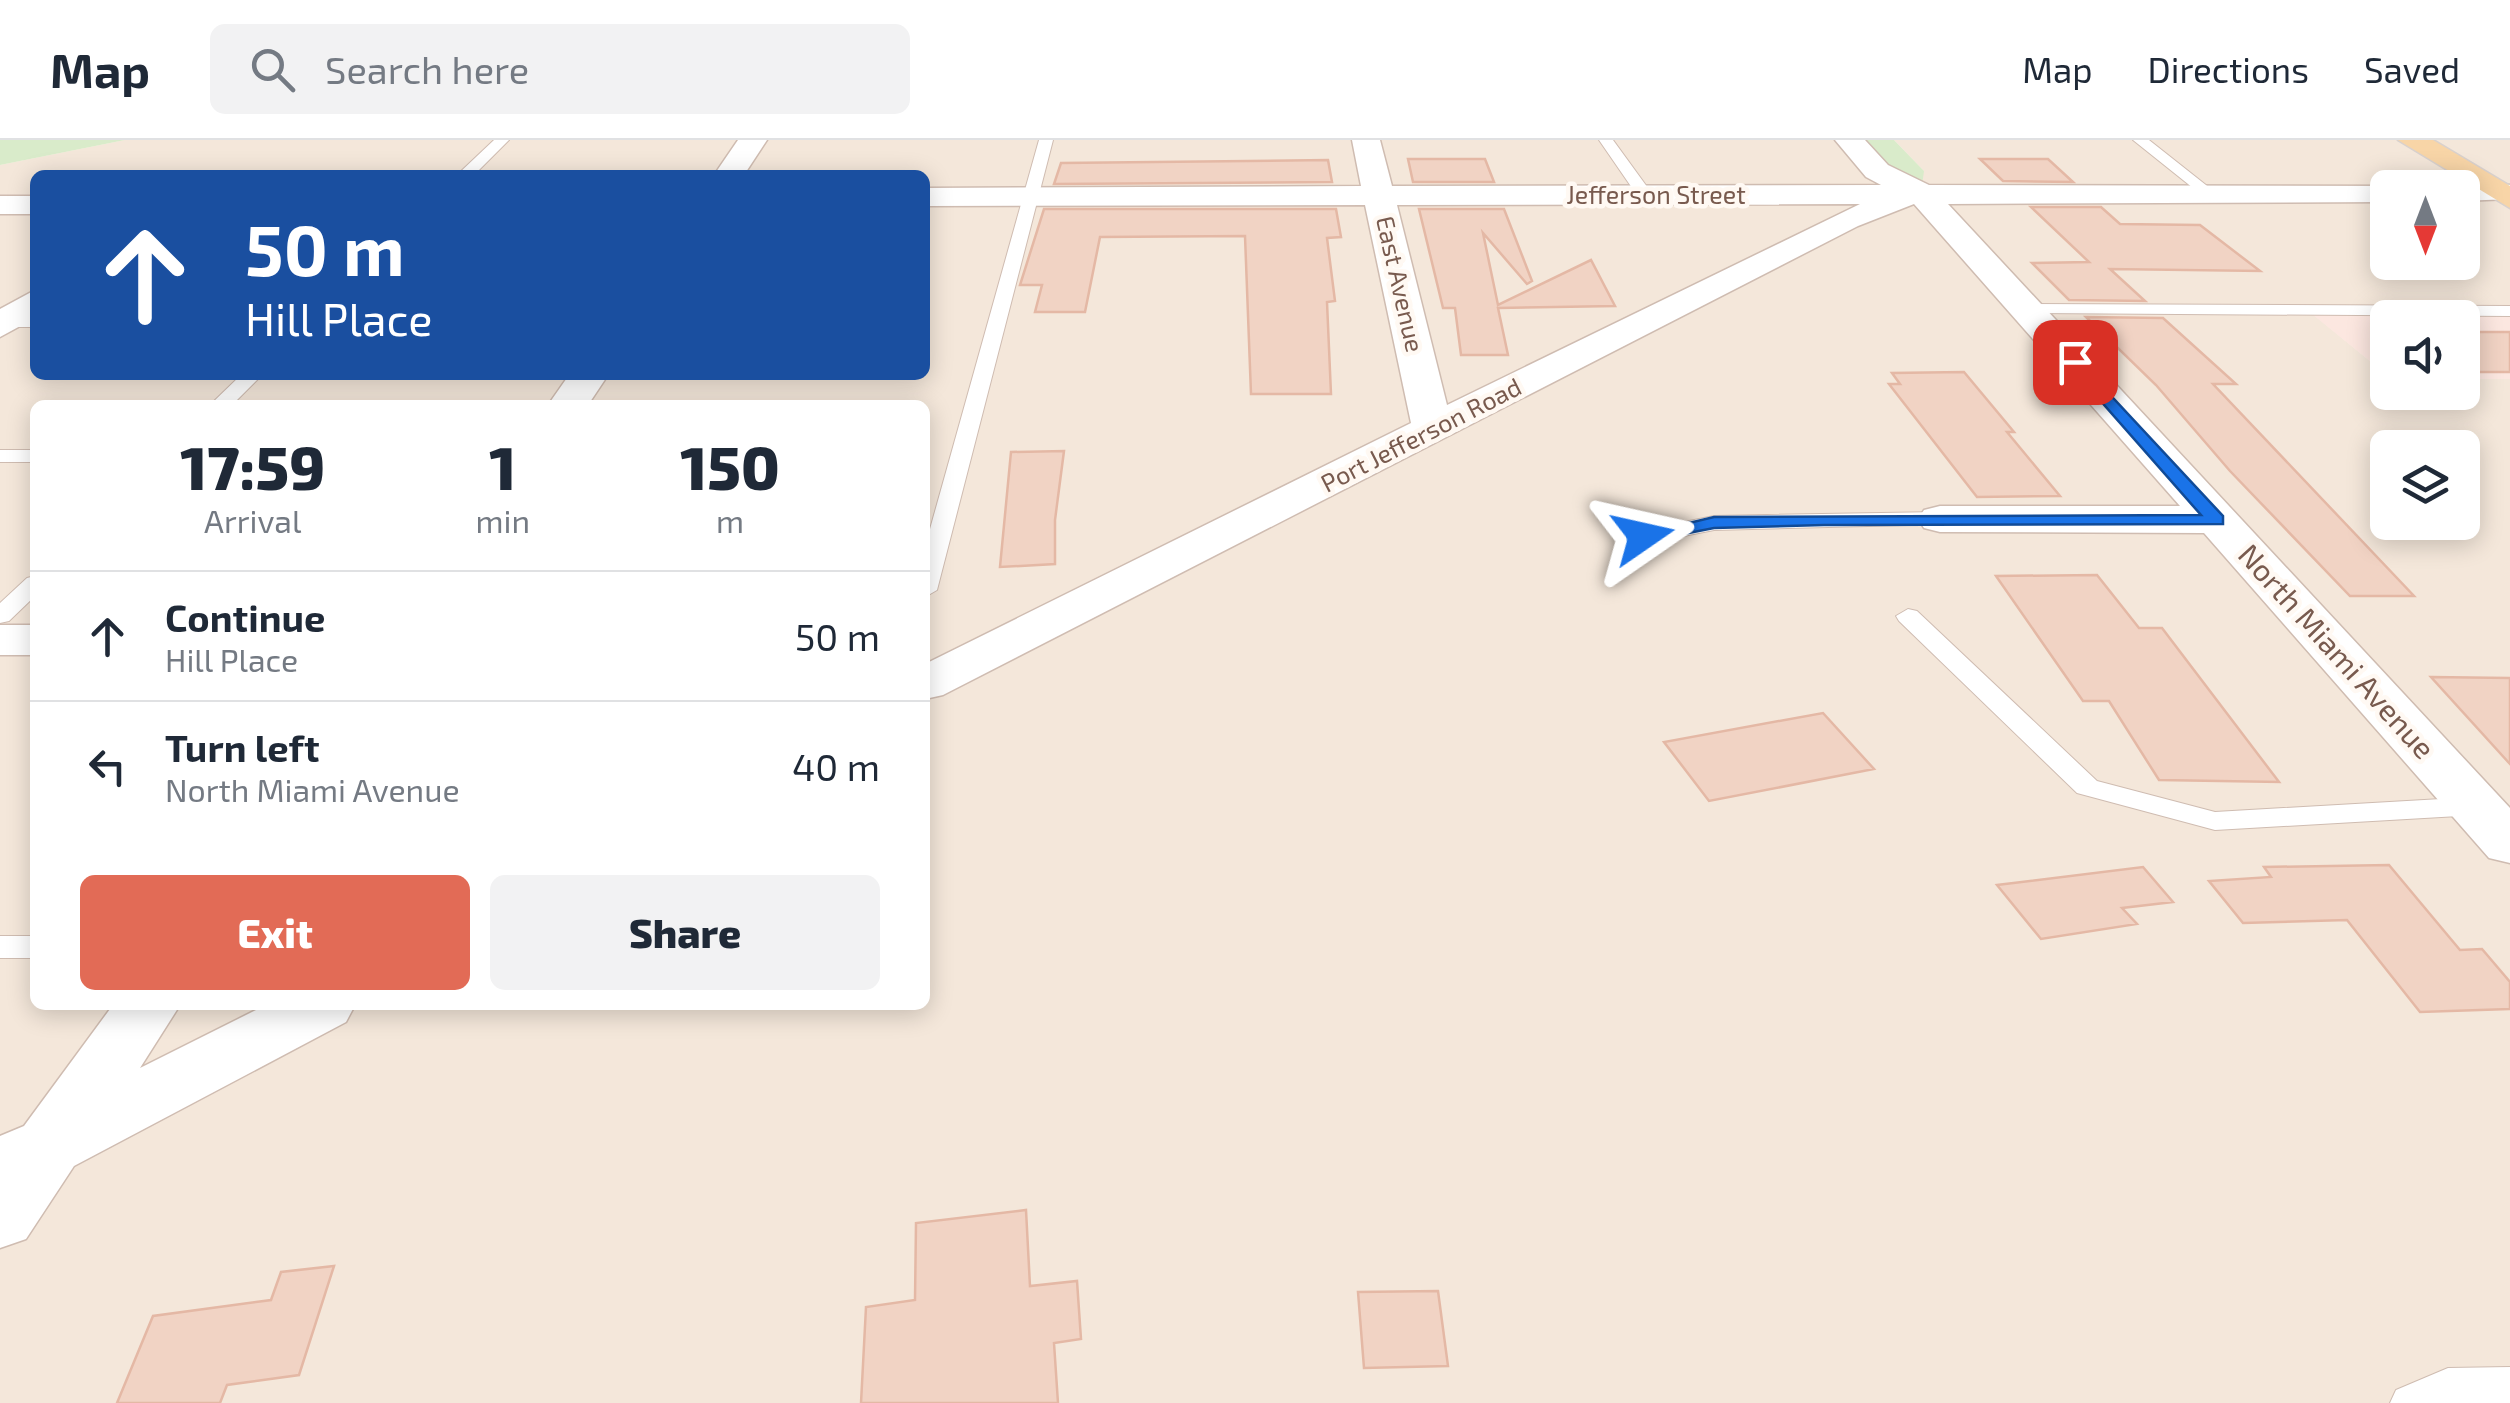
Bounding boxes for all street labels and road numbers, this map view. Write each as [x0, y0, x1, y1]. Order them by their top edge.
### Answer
street label: Jefferson Street [1566, 179, 1746, 209]
street label: East Avenue [1371, 213, 1431, 355]
street label: Port Jefferson Road [1315, 371, 1526, 498]
street label: North Miami Avenue [2232, 536, 2443, 765]

